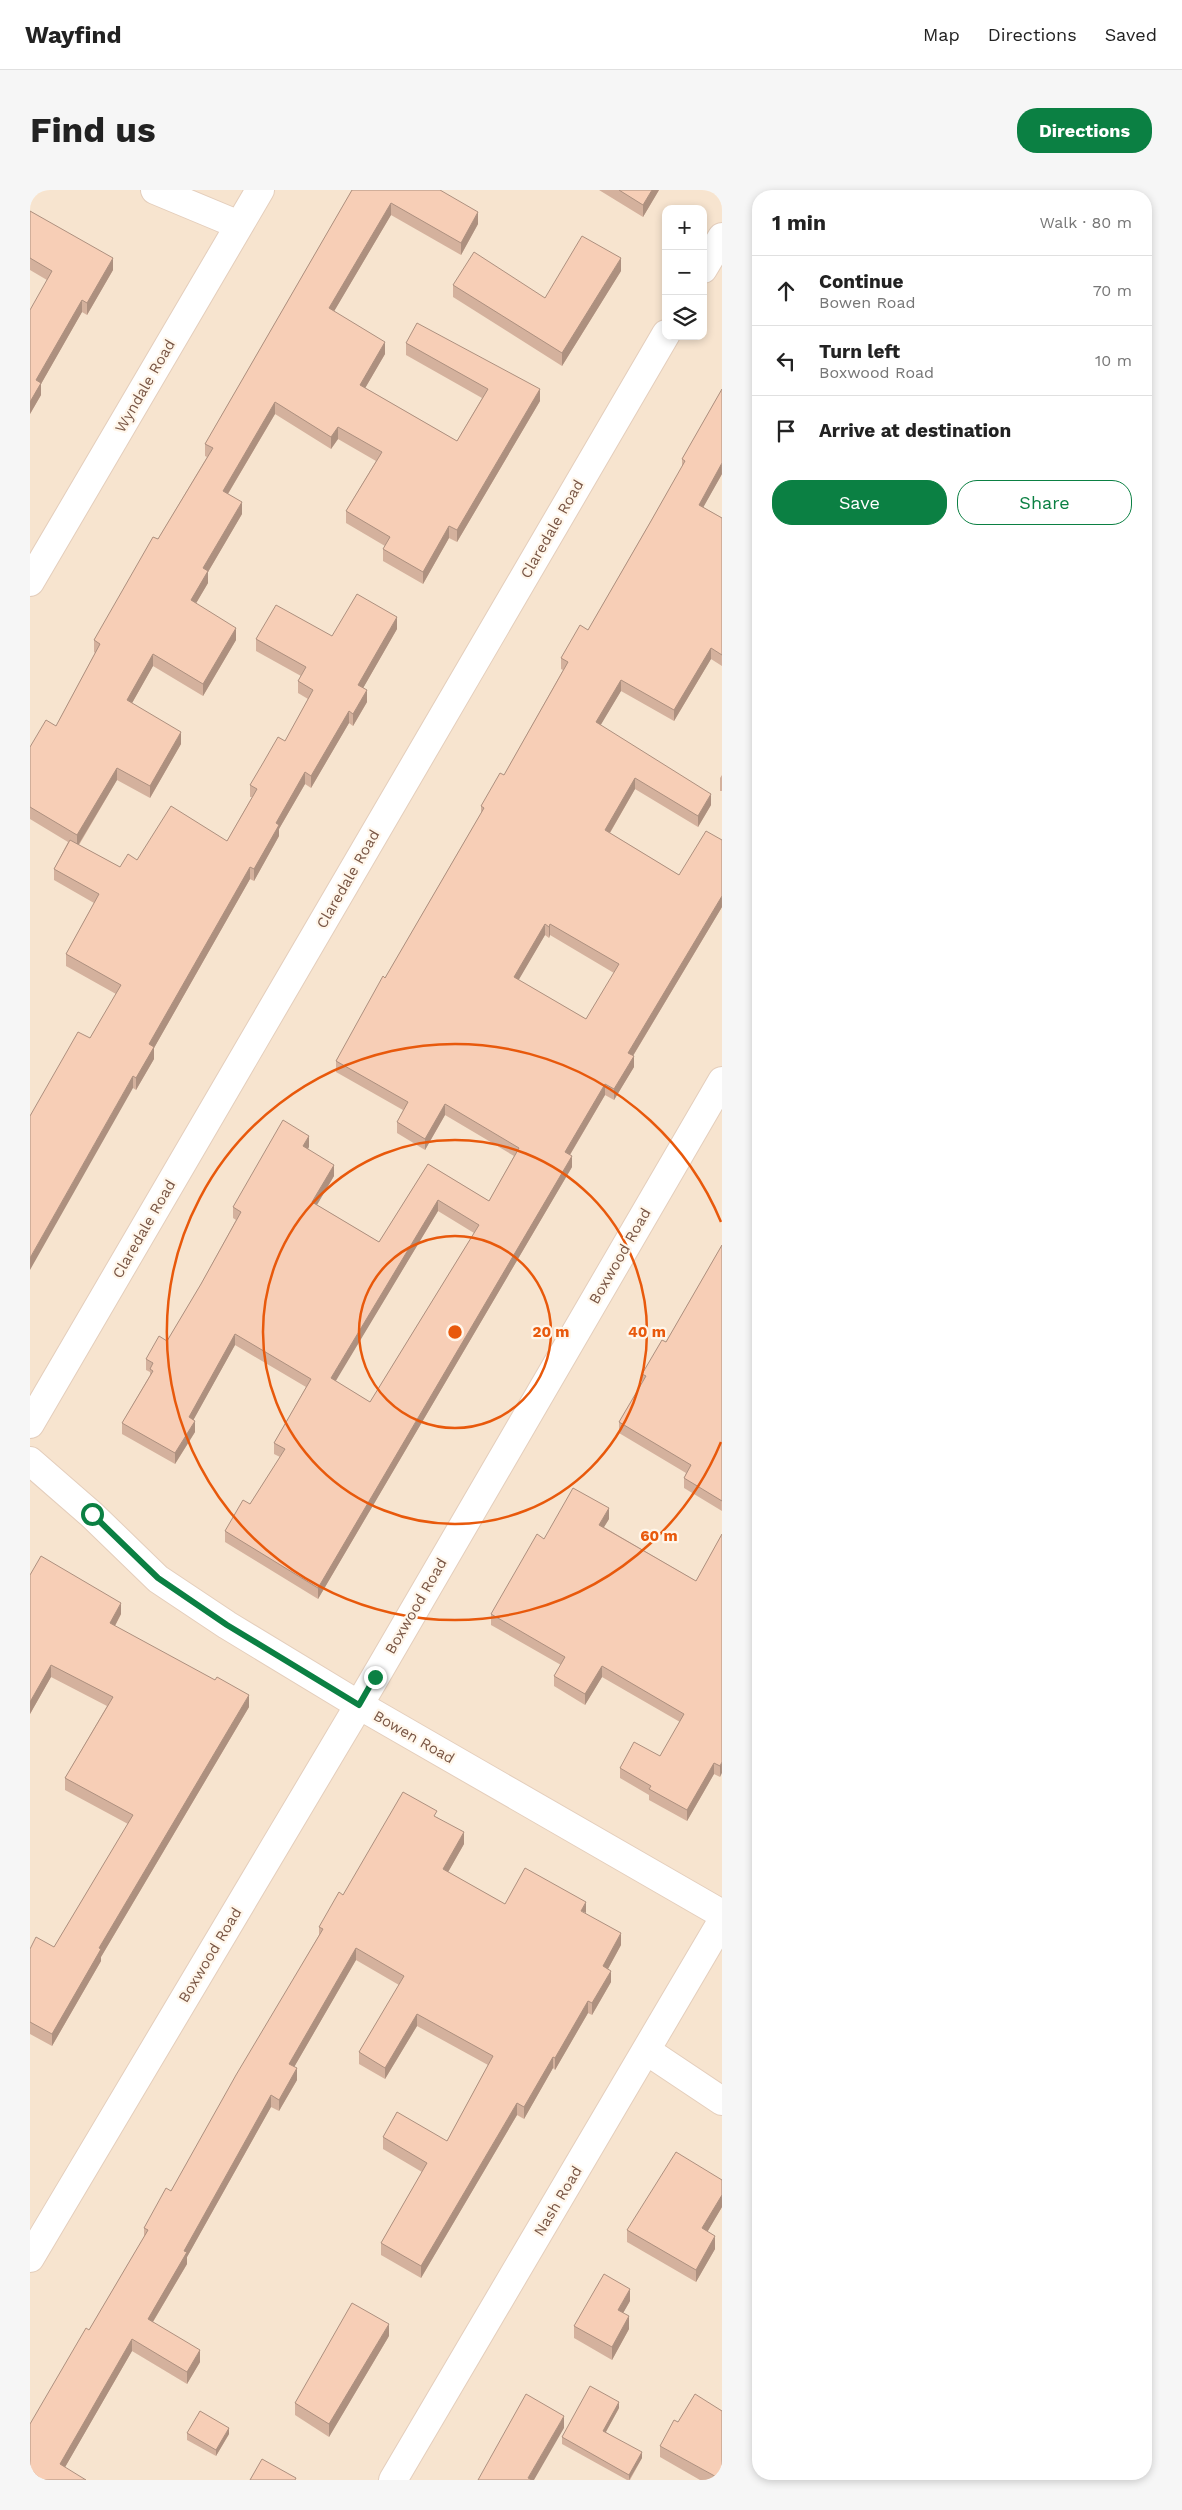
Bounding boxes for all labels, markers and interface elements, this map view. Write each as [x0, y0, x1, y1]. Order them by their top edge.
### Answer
text: Wayfind [25, 21, 121, 49]
text: Map [923, 24, 960, 45]
text: Directions [988, 24, 1077, 45]
text: Saved [1105, 24, 1157, 45]
button: Directions [1017, 108, 1152, 153]
text: Find us [30, 109, 156, 151]
map controls [662, 205, 707, 340]
button: + [662, 205, 707, 250]
text: 1 min [772, 210, 826, 235]
text: Walk · 80 m [1040, 213, 1132, 232]
button: − [662, 250, 707, 295]
text: Continue [819, 270, 903, 293]
icon: ahead [772, 277, 800, 305]
text: 70 m [1093, 281, 1132, 300]
text: Bowen Road [819, 293, 916, 312]
button: layers [662, 295, 707, 340]
street label: Wyndale Road [111, 336, 179, 436]
text: Turn left [819, 340, 900, 363]
icon: left [772, 347, 800, 375]
text: 10 m [1095, 351, 1132, 370]
text: Boxwood Road [819, 363, 934, 382]
icon: arrive [772, 417, 800, 445]
text: Arrive at destination [819, 419, 1011, 442]
street label: Claredale Road [517, 477, 587, 581]
button: Save [772, 480, 947, 525]
button: Share [957, 480, 1132, 525]
street label: Claredale Road [313, 827, 383, 931]
street label: Claredale Road [109, 1177, 179, 1281]
street label: Boxwood Road [585, 1205, 655, 1307]
centre of rings [446, 1323, 464, 1341]
text: 20 m [532, 1323, 570, 1341]
text: 40 m [628, 1323, 666, 1341]
route start [81, 1503, 104, 1526]
text: 60 m [640, 1527, 678, 1545]
street label: Boxwood Road [381, 1555, 451, 1657]
route end [364, 1666, 387, 1689]
street label: Bowen Road [370, 1707, 458, 1767]
street label: Boxwood Road [174, 1904, 246, 2006]
street label: Nash Road [530, 2163, 586, 2239]

